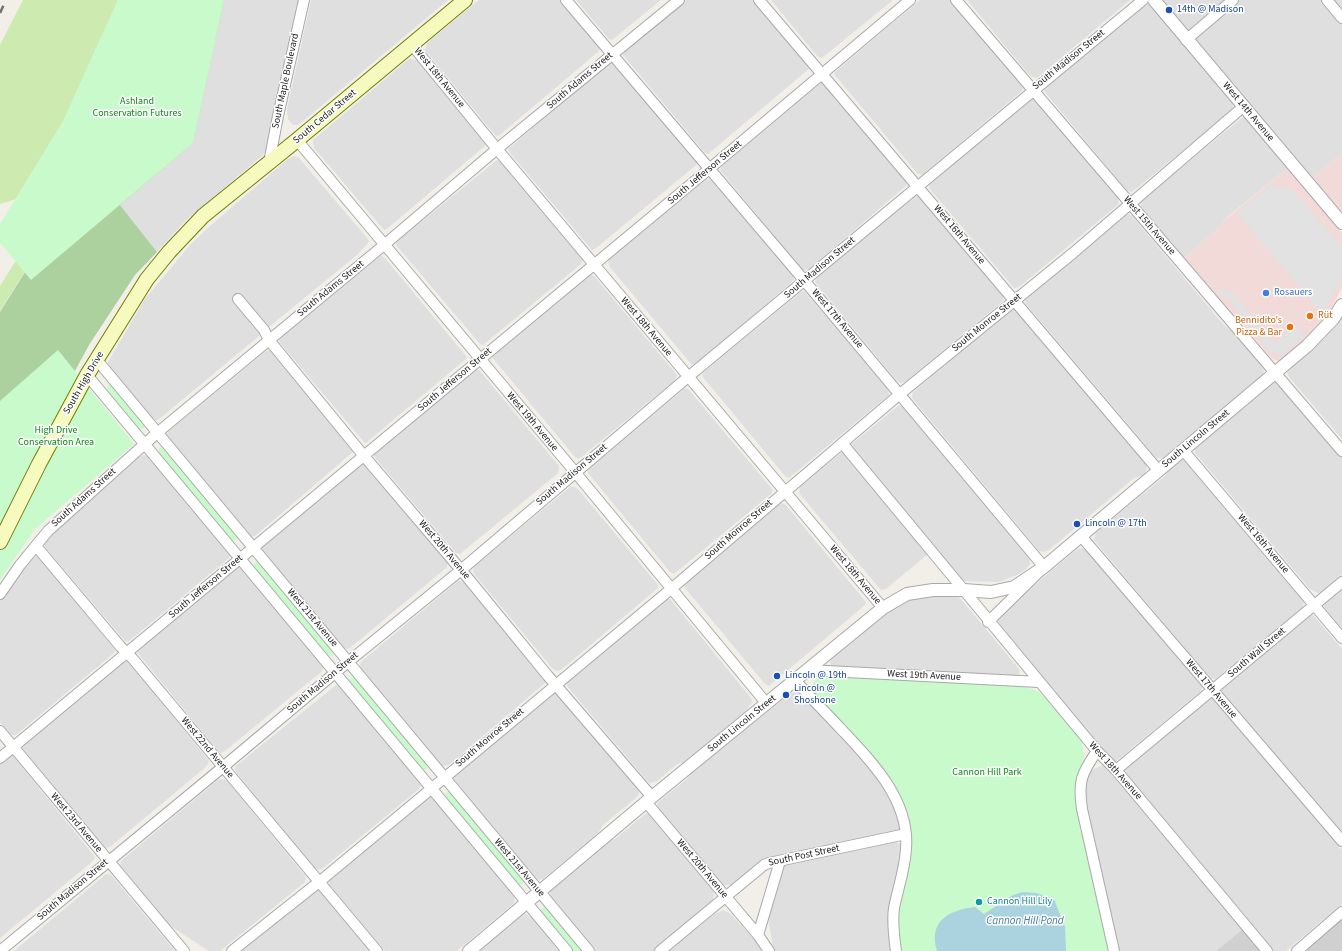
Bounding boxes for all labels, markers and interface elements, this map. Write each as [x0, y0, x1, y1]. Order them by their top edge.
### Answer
place label: 14th @ Madison [1177, 4, 1244, 16]
marker: 14th @ Madison [1164, 5, 1174, 15]
street label: South Madison Street [1030, 27, 1108, 93]
street label: South Maple Boulevard [270, 32, 302, 130]
street label: West 18th Avenue [411, 46, 467, 110]
street label: South Adams Street [545, 50, 615, 112]
street label: West 14th Avenue [1220, 80, 1276, 144]
street label: South Cedar Street [291, 87, 359, 147]
park label: Ashland Conservation Futures [92, 96, 182, 120]
street label: South Jefferson Street [666, 139, 744, 207]
street label: West 15th Avenue [1120, 194, 1178, 258]
street label: West 16th Avenue [931, 203, 987, 267]
street label: South Madison Street [782, 235, 858, 301]
street label: South Adams Street [295, 258, 367, 320]
street label: West 17th Avenue [809, 287, 865, 351]
place label: Rosauers [1274, 287, 1312, 299]
marker: Rosauers [1261, 288, 1271, 298]
street label: South Monroe Street [950, 291, 1024, 355]
street label: West 18th Avenue [618, 295, 674, 359]
place label: Rüt [1318, 310, 1333, 322]
marker: Rüt [1305, 311, 1315, 321]
place label: Bennidito's Pizza & Bar [1235, 315, 1282, 338]
marker: Bennidito's Pizza & Bar [1285, 322, 1295, 332]
street label: South Jefferson Street [416, 346, 494, 414]
street label: South High Drive [61, 350, 107, 416]
street label: West 19th Avenue [504, 390, 560, 454]
street label: South Lincoln Street [1160, 407, 1232, 471]
park label: High Drive Conservation Area [18, 425, 94, 448]
street label: South Madison Street [534, 442, 610, 508]
street label: South Adams Street [49, 466, 119, 530]
street label: South Monroe Street [703, 497, 775, 563]
street label: West 16th Avenue [1235, 512, 1291, 576]
street label: West 20th Avenue [416, 518, 472, 582]
place label: Lincoln @ 17th [1085, 518, 1147, 530]
marker: Lincoln @ 17th [1072, 519, 1082, 529]
street label: West 18th Avenue [827, 543, 883, 607]
street label: South Jefferson Street [167, 553, 245, 621]
street label: West 21st Avenue [284, 586, 340, 650]
street label: South Wall Street [1226, 625, 1288, 681]
street label: South Madison Street [285, 650, 361, 716]
street label: West 17th Avenue [1183, 657, 1239, 721]
street label: West 19th Avenue [887, 668, 961, 684]
place label: Lincoln @ 19th [785, 670, 847, 682]
marker: Lincoln @ 19th [772, 671, 782, 681]
place label: Lincoln @ Shoshone [794, 683, 836, 706]
marker: Lincoln @ Shoshone [781, 690, 791, 700]
street label: South Lincoln Street [705, 693, 779, 755]
street label: South Monroe Street [453, 706, 527, 770]
street label: West 22nd Avenue [178, 715, 236, 781]
street label: West 18th Avenue [1086, 740, 1144, 802]
park label: Cannon Hill Park [952, 767, 1022, 779]
street label: West 23rd Avenue [48, 791, 104, 855]
street label: West 21st Avenue [491, 836, 547, 900]
street label: West 20th Avenue [674, 837, 730, 901]
street label: South Post Street [767, 843, 841, 869]
street label: South Madison Street [35, 857, 111, 923]
place label: Cannon Hill Lily [987, 896, 1052, 908]
marker: Cannon Hill Lily [974, 897, 984, 907]
water label: Cannon Hill Pond [986, 915, 1064, 929]

